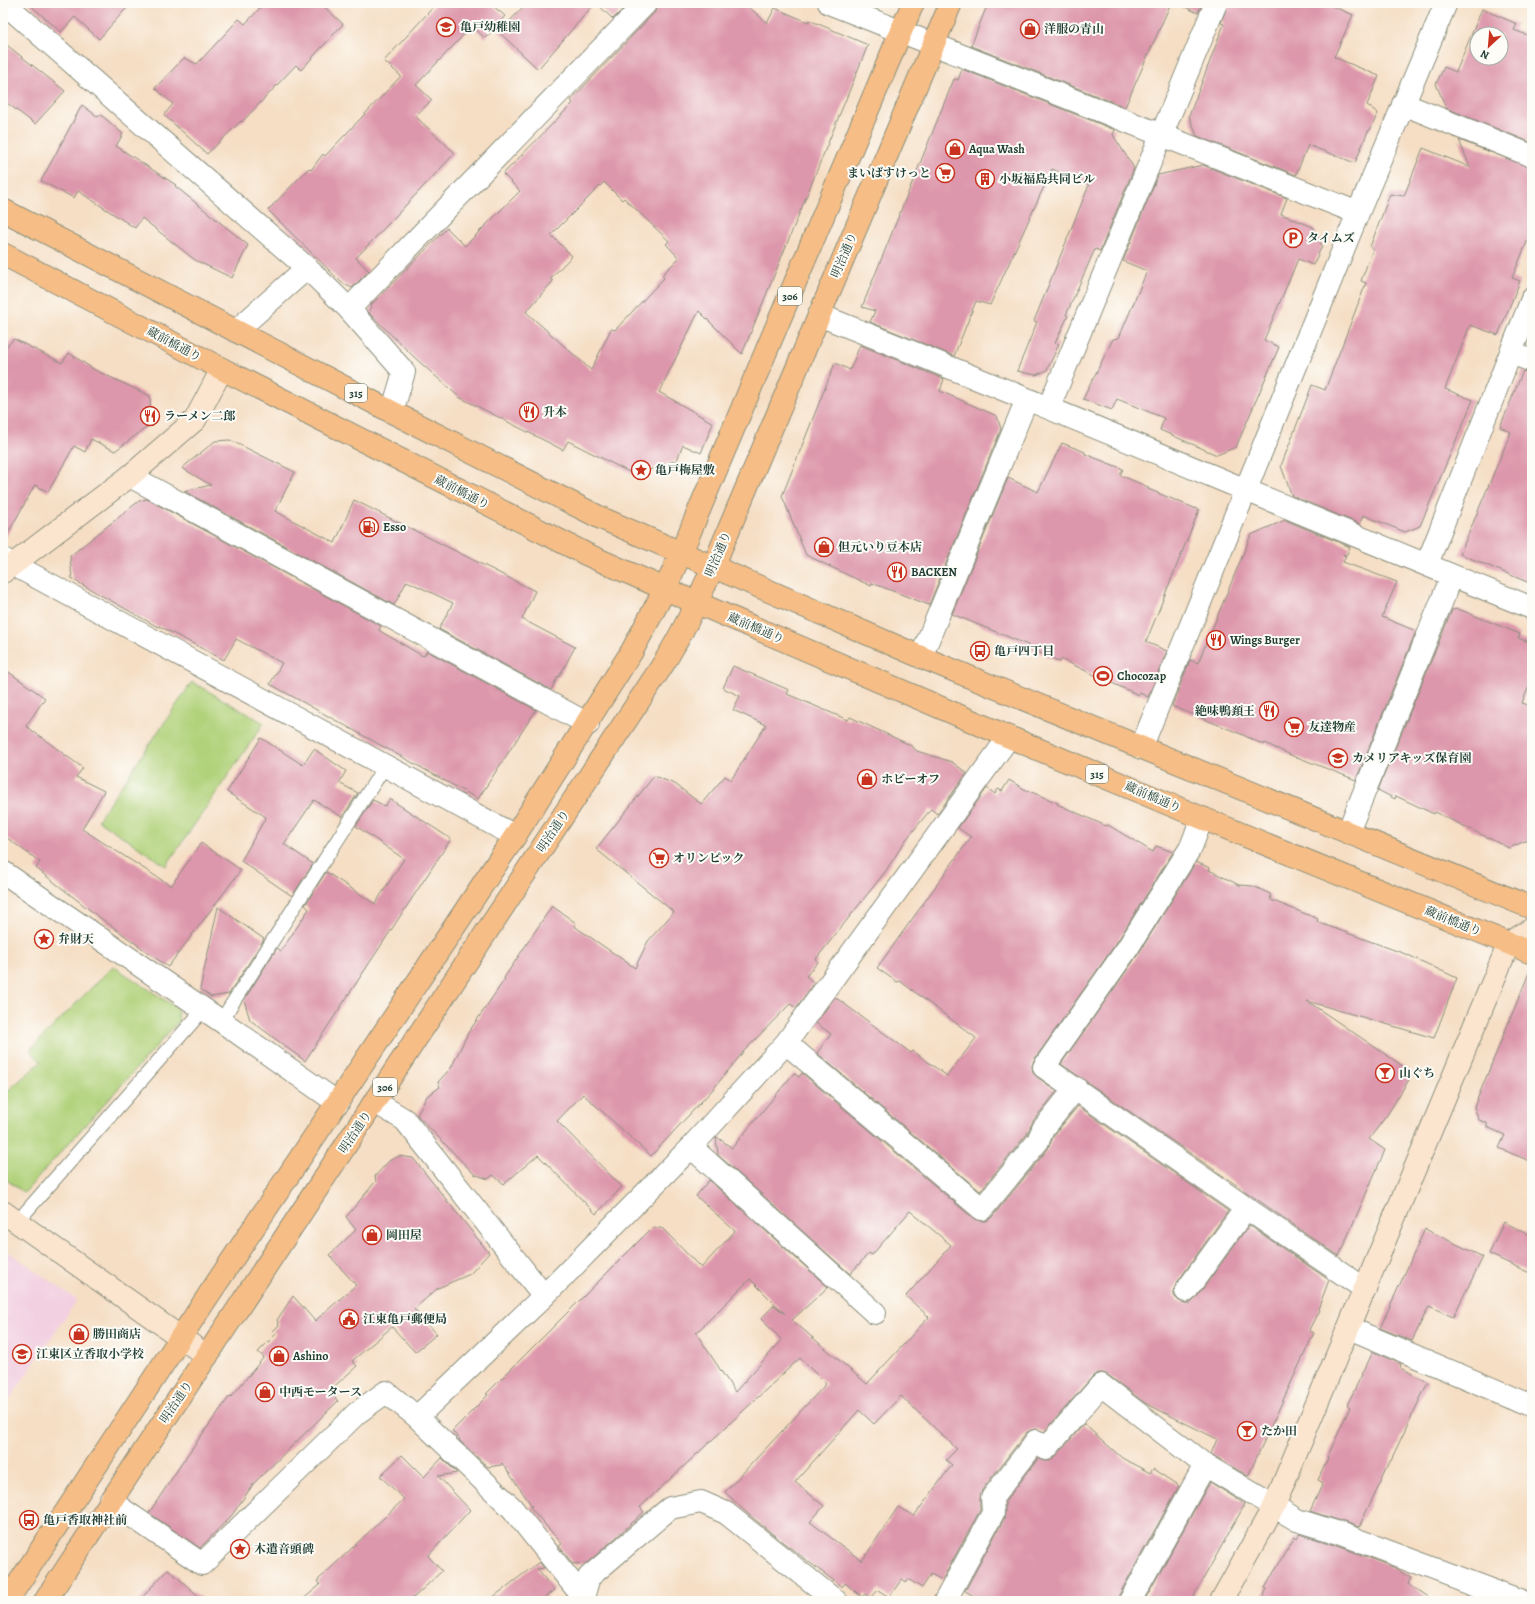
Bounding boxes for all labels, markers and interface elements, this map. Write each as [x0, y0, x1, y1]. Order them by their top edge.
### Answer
school or university icon: 亀戸幼稚園 [435, 16, 457, 38]
shop icon: 洋服の青山 [1019, 18, 1041, 40]
place label: 亀戸幼稚園 [460, 19, 520, 35]
place label: 洋服の青山 [1044, 21, 1104, 37]
north arrow [1469, 26, 1509, 66]
text: N [1478, 46, 1492, 63]
shop icon: Aqua Wash [944, 138, 966, 160]
place label: Aqua Wash [968, 141, 1025, 157]
supermarket icon: まいばすけっと [934, 162, 956, 184]
place label: まいばすけっと [847, 165, 931, 181]
building icon: 小坂福島共同ビル [974, 168, 996, 190]
place label: 小坂福島共同ビル [999, 171, 1095, 187]
parking icon: タイムズ [1282, 227, 1304, 249]
street label: 明治通り [827, 230, 861, 280]
place label: タイムズ [1307, 230, 1355, 246]
road number: 306 [778, 287, 802, 305]
street label: 蔵前橋通り [144, 323, 204, 365]
road number: 315 [345, 384, 367, 402]
restaurant icon: 升本 [518, 401, 540, 423]
place label: 升本 [543, 404, 567, 420]
restaurant icon: ラーメン二郎 [139, 405, 161, 427]
place label: ラーメン二郎 [164, 408, 235, 424]
place icon: 亀戸梅屋敷 [630, 459, 652, 481]
place label: 亀戸梅屋敷 [655, 462, 715, 478]
street label: 蔵前橋通り [432, 471, 492, 513]
fuel station icon: Esso [358, 516, 380, 538]
place label: Esso [383, 519, 406, 535]
street label: 明治通り [701, 529, 735, 579]
shop icon: 但元いり豆本店 [813, 536, 835, 558]
place label: 但元いり豆本店 [838, 539, 922, 555]
restaurant icon: BACKEN [886, 561, 908, 583]
place label: BACKEN [911, 564, 957, 580]
street label: 蔵前橋通り [725, 609, 787, 647]
restaurant icon: Wings Burger [1205, 629, 1227, 651]
place label: Wings Burger [1229, 632, 1300, 648]
bus stop icon: 亀戸四丁目 [969, 640, 991, 662]
place label: 亀戸四丁目 [994, 643, 1054, 659]
sports icon: Chocozap [1092, 665, 1114, 687]
place label: Chocozap [1117, 668, 1167, 684]
restaurant icon: 絶味鴨頚王 [1258, 700, 1280, 722]
place label: 絶味鴨頚王 [1195, 703, 1255, 719]
supermarket icon: 友達物産 [1283, 716, 1305, 738]
place label: 友達物産 [1308, 719, 1356, 735]
school or university icon: カメリアキッズ保育園 [1327, 747, 1349, 769]
place label: カメリアキッズ保育園 [1352, 750, 1471, 766]
road number: 315 [1086, 765, 1108, 783]
shop icon: ホビーオフ [856, 768, 878, 790]
place label: ホビーオフ [881, 771, 940, 787]
street label: 蔵前橋通り [1122, 778, 1184, 816]
street label: 明治通り [533, 807, 573, 855]
supermarket icon: オリンピック [648, 847, 670, 869]
place label: オリンピック [673, 850, 745, 866]
street label: 蔵前橋通り [1422, 902, 1484, 940]
place icon: 弁財天 [33, 928, 55, 950]
place label: 弁財天 [58, 931, 94, 947]
bar icon: 山ぐち [1374, 1062, 1396, 1084]
place label: 山ぐち [1399, 1065, 1435, 1081]
road number: 306 [373, 1078, 397, 1096]
street label: 明治通り [335, 1108, 375, 1156]
shop icon: 岡田屋 [361, 1224, 383, 1246]
place label: 岡田屋 [386, 1227, 422, 1243]
public building icon: 江東亀戸郵便局 [338, 1308, 360, 1330]
place label: 江東亀戸郵便局 [363, 1311, 447, 1327]
shop icon: 勝田商店 [68, 1323, 90, 1345]
place label: 勝田商店 [93, 1326, 141, 1342]
school or university icon: 江東区立香取小学校 [11, 1343, 33, 1365]
shop icon: Ashino [268, 1345, 290, 1367]
place label: 江東区立香取小学校 [36, 1346, 144, 1362]
place label: Ashino [292, 1348, 328, 1364]
street label: 明治通り [156, 1378, 196, 1426]
shop icon: 中西モータース [254, 1381, 276, 1403]
place label: 中西モータース [279, 1384, 362, 1400]
bar icon: たか田 [1236, 1420, 1258, 1442]
place label: たか田 [1261, 1423, 1297, 1439]
bus stop icon: 亀戸香取神社前 [18, 1509, 40, 1531]
place label: 亀戸香取神社前 [43, 1512, 127, 1528]
place icon: 木遣音頭碑 [229, 1538, 251, 1560]
place label: 木遣音頭碑 [254, 1541, 314, 1557]

